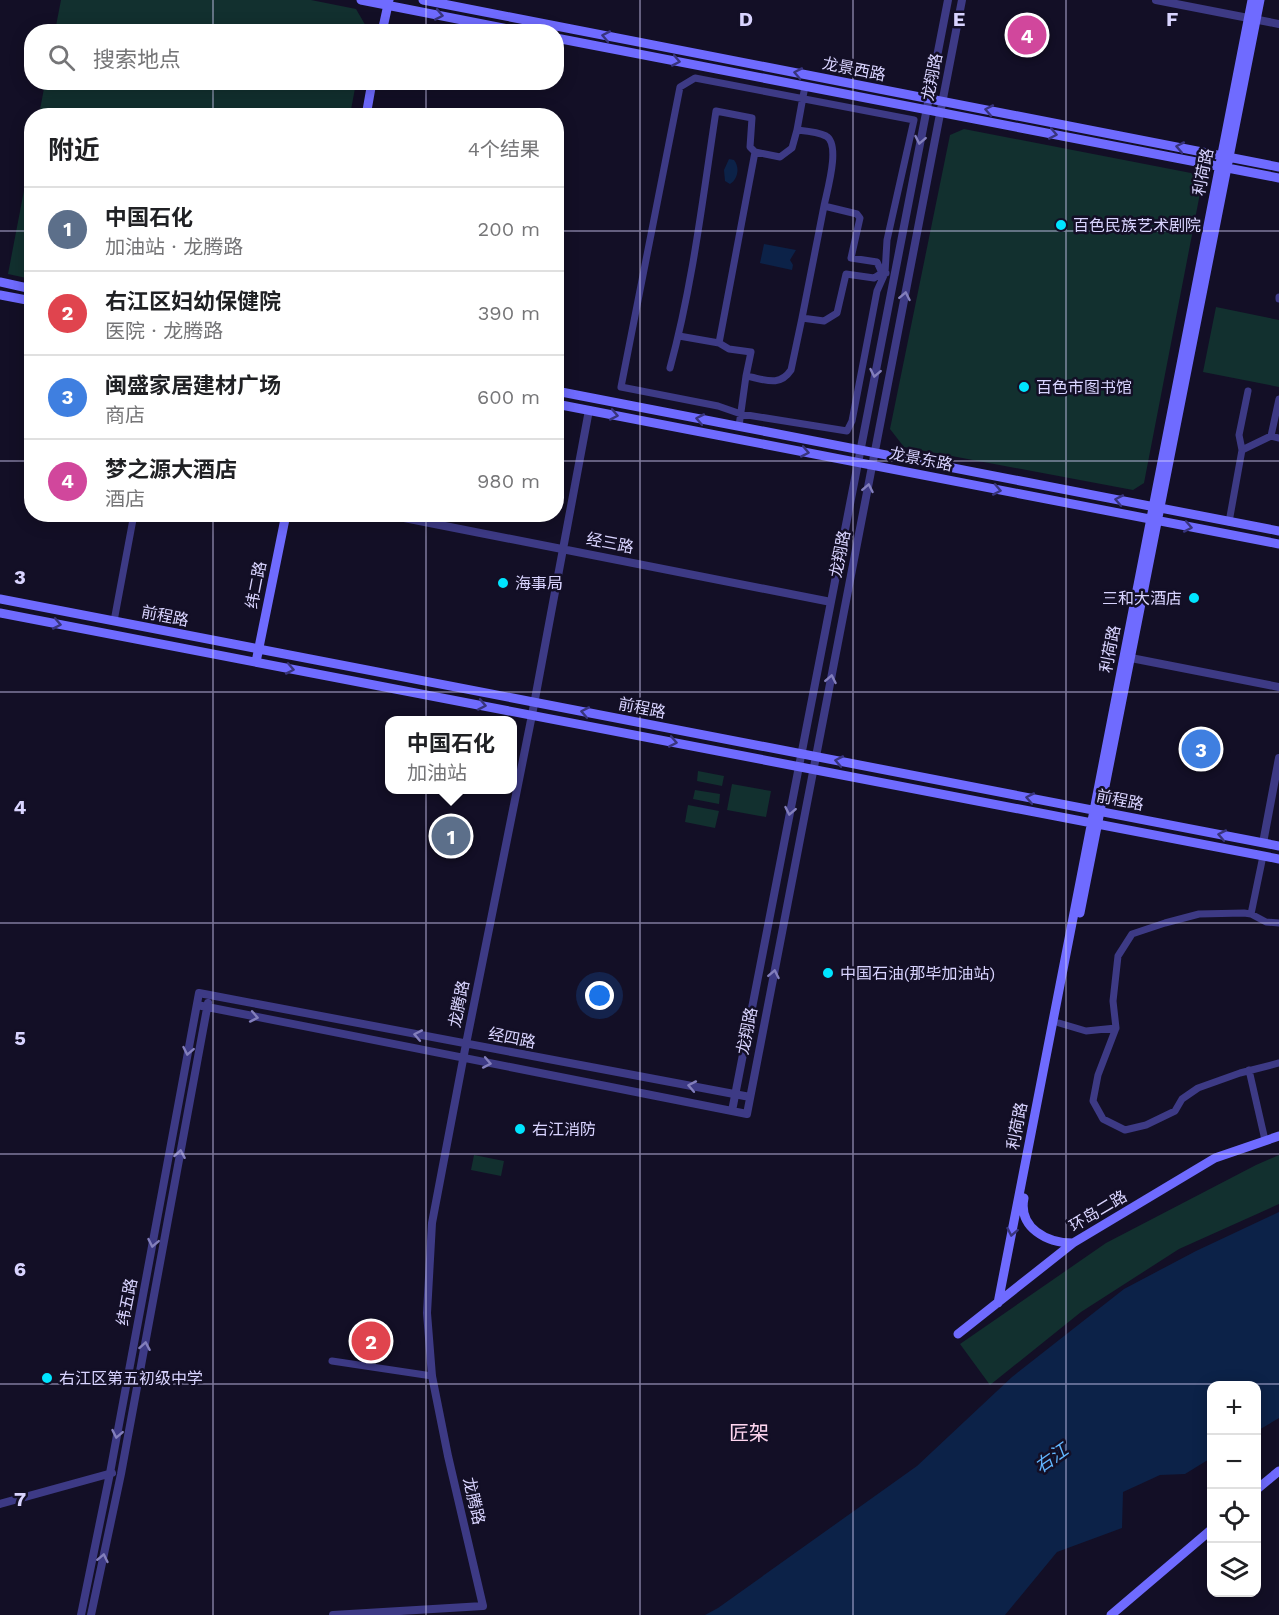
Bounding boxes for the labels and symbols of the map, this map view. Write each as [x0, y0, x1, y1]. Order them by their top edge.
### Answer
text: D [739, 7, 753, 31]
text: E [953, 7, 965, 31]
text: F [1166, 7, 1178, 31]
one-way arrow [434, 8, 444, 21]
pin: 4 [1008, 12, 1046, 57]
one-way arrow [601, 30, 611, 43]
street label: 龙翔路 [918, 52, 946, 102]
one-way arrow [670, 54, 680, 67]
street label: 龙景西路 [821, 54, 887, 84]
one-way arrow [793, 67, 803, 80]
one-way arrow [984, 104, 994, 117]
one-way arrow [1047, 127, 1057, 140]
one-way arrow [914, 135, 927, 145]
one-way arrow [1176, 141, 1186, 154]
street label: 利荷路 [1189, 147, 1217, 197]
place label: 百色民族艺术剧院 [1073, 216, 1201, 235]
marker: 百色民族艺术剧院 [1054, 218, 1068, 232]
one-way arrow [898, 292, 911, 302]
one-way arrow [869, 367, 882, 377]
place label: 百色市图书馆 [1036, 378, 1132, 397]
marker: 百色市图书馆 [1017, 380, 1031, 394]
one-way arrow [609, 408, 619, 421]
one-way arrow [696, 413, 706, 426]
street label: 龙景东路 [888, 444, 954, 474]
one-way arrow [800, 445, 810, 458]
one-way arrow [861, 483, 874, 493]
one-way arrow [991, 483, 1001, 496]
one-way arrow [1114, 494, 1124, 507]
one-way arrow [1183, 520, 1193, 533]
street label: 经三路 [585, 529, 635, 557]
street label: 龙翔路 [826, 529, 854, 579]
street label: 纬二路 [242, 560, 270, 610]
text: 3 [14, 565, 26, 589]
place label: 海事局 [515, 574, 563, 593]
marker: 海事局 [496, 576, 510, 590]
place label: 三和大酒店 [1102, 589, 1182, 608]
marker: 三和大酒店 [1187, 591, 1201, 605]
street label: 前程路 [140, 602, 190, 630]
one-way arrow [52, 617, 62, 630]
street label: 利荷路 [1096, 624, 1124, 674]
one-way arrow [285, 662, 295, 675]
one-way arrow [824, 675, 837, 685]
street label: 前程路 [617, 694, 667, 722]
one-way arrow [476, 698, 486, 711]
one-way arrow [581, 706, 591, 719]
pin: 3 [1182, 726, 1220, 771]
one-way arrow [668, 735, 678, 748]
one-way arrow [834, 755, 844, 768]
street label: 前程路 [1095, 786, 1145, 814]
one-way arrow [1025, 792, 1035, 805]
text: 4 [14, 795, 27, 819]
one-way arrow [784, 806, 797, 816]
pin: 1 [432, 814, 470, 858]
one-way arrow [1217, 829, 1227, 842]
place label: 中国石油(那毕加油站) [840, 964, 995, 983]
marker: 中国石油(那毕加油站) [821, 966, 835, 980]
one-way arrow [767, 969, 780, 979]
street label: 龙腾路 [445, 979, 473, 1029]
your location [585, 981, 614, 1010]
street label: 龙翔路 [733, 1006, 761, 1056]
one-way arrow [249, 1010, 259, 1023]
street label: 经四路 [487, 1024, 537, 1052]
text: 5 [14, 1026, 26, 1050]
one-way arrow [413, 1029, 423, 1042]
one-way arrow [183, 1046, 195, 1056]
one-way arrow [482, 1056, 492, 1069]
one-way arrow [688, 1080, 698, 1093]
street label: 利荷路 [1003, 1101, 1031, 1151]
place label: 右江消防 [532, 1120, 596, 1139]
marker: 右江消防 [513, 1122, 527, 1136]
one-way arrow [173, 1149, 186, 1159]
street label: 环岛二路 [1066, 1186, 1130, 1236]
one-way arrow [1006, 1227, 1019, 1237]
one-way arrow [147, 1237, 160, 1247]
text: 6 [14, 1257, 26, 1281]
street label: 纬五路 [113, 1277, 141, 1327]
pin: 2 [352, 1318, 391, 1364]
one-way arrow [138, 1341, 151, 1351]
place label: 右江区第五初级中学 [59, 1369, 203, 1388]
marker: 右江区第五初级中学 [40, 1371, 54, 1385]
district label: 匠架 [729, 1421, 769, 1445]
one-way arrow [111, 1429, 124, 1439]
water label: 右江 [1030, 1438, 1073, 1477]
street label: 龙腾路 [459, 1475, 489, 1527]
text: 7 [14, 1487, 26, 1511]
one-way arrow [96, 1553, 109, 1563]

